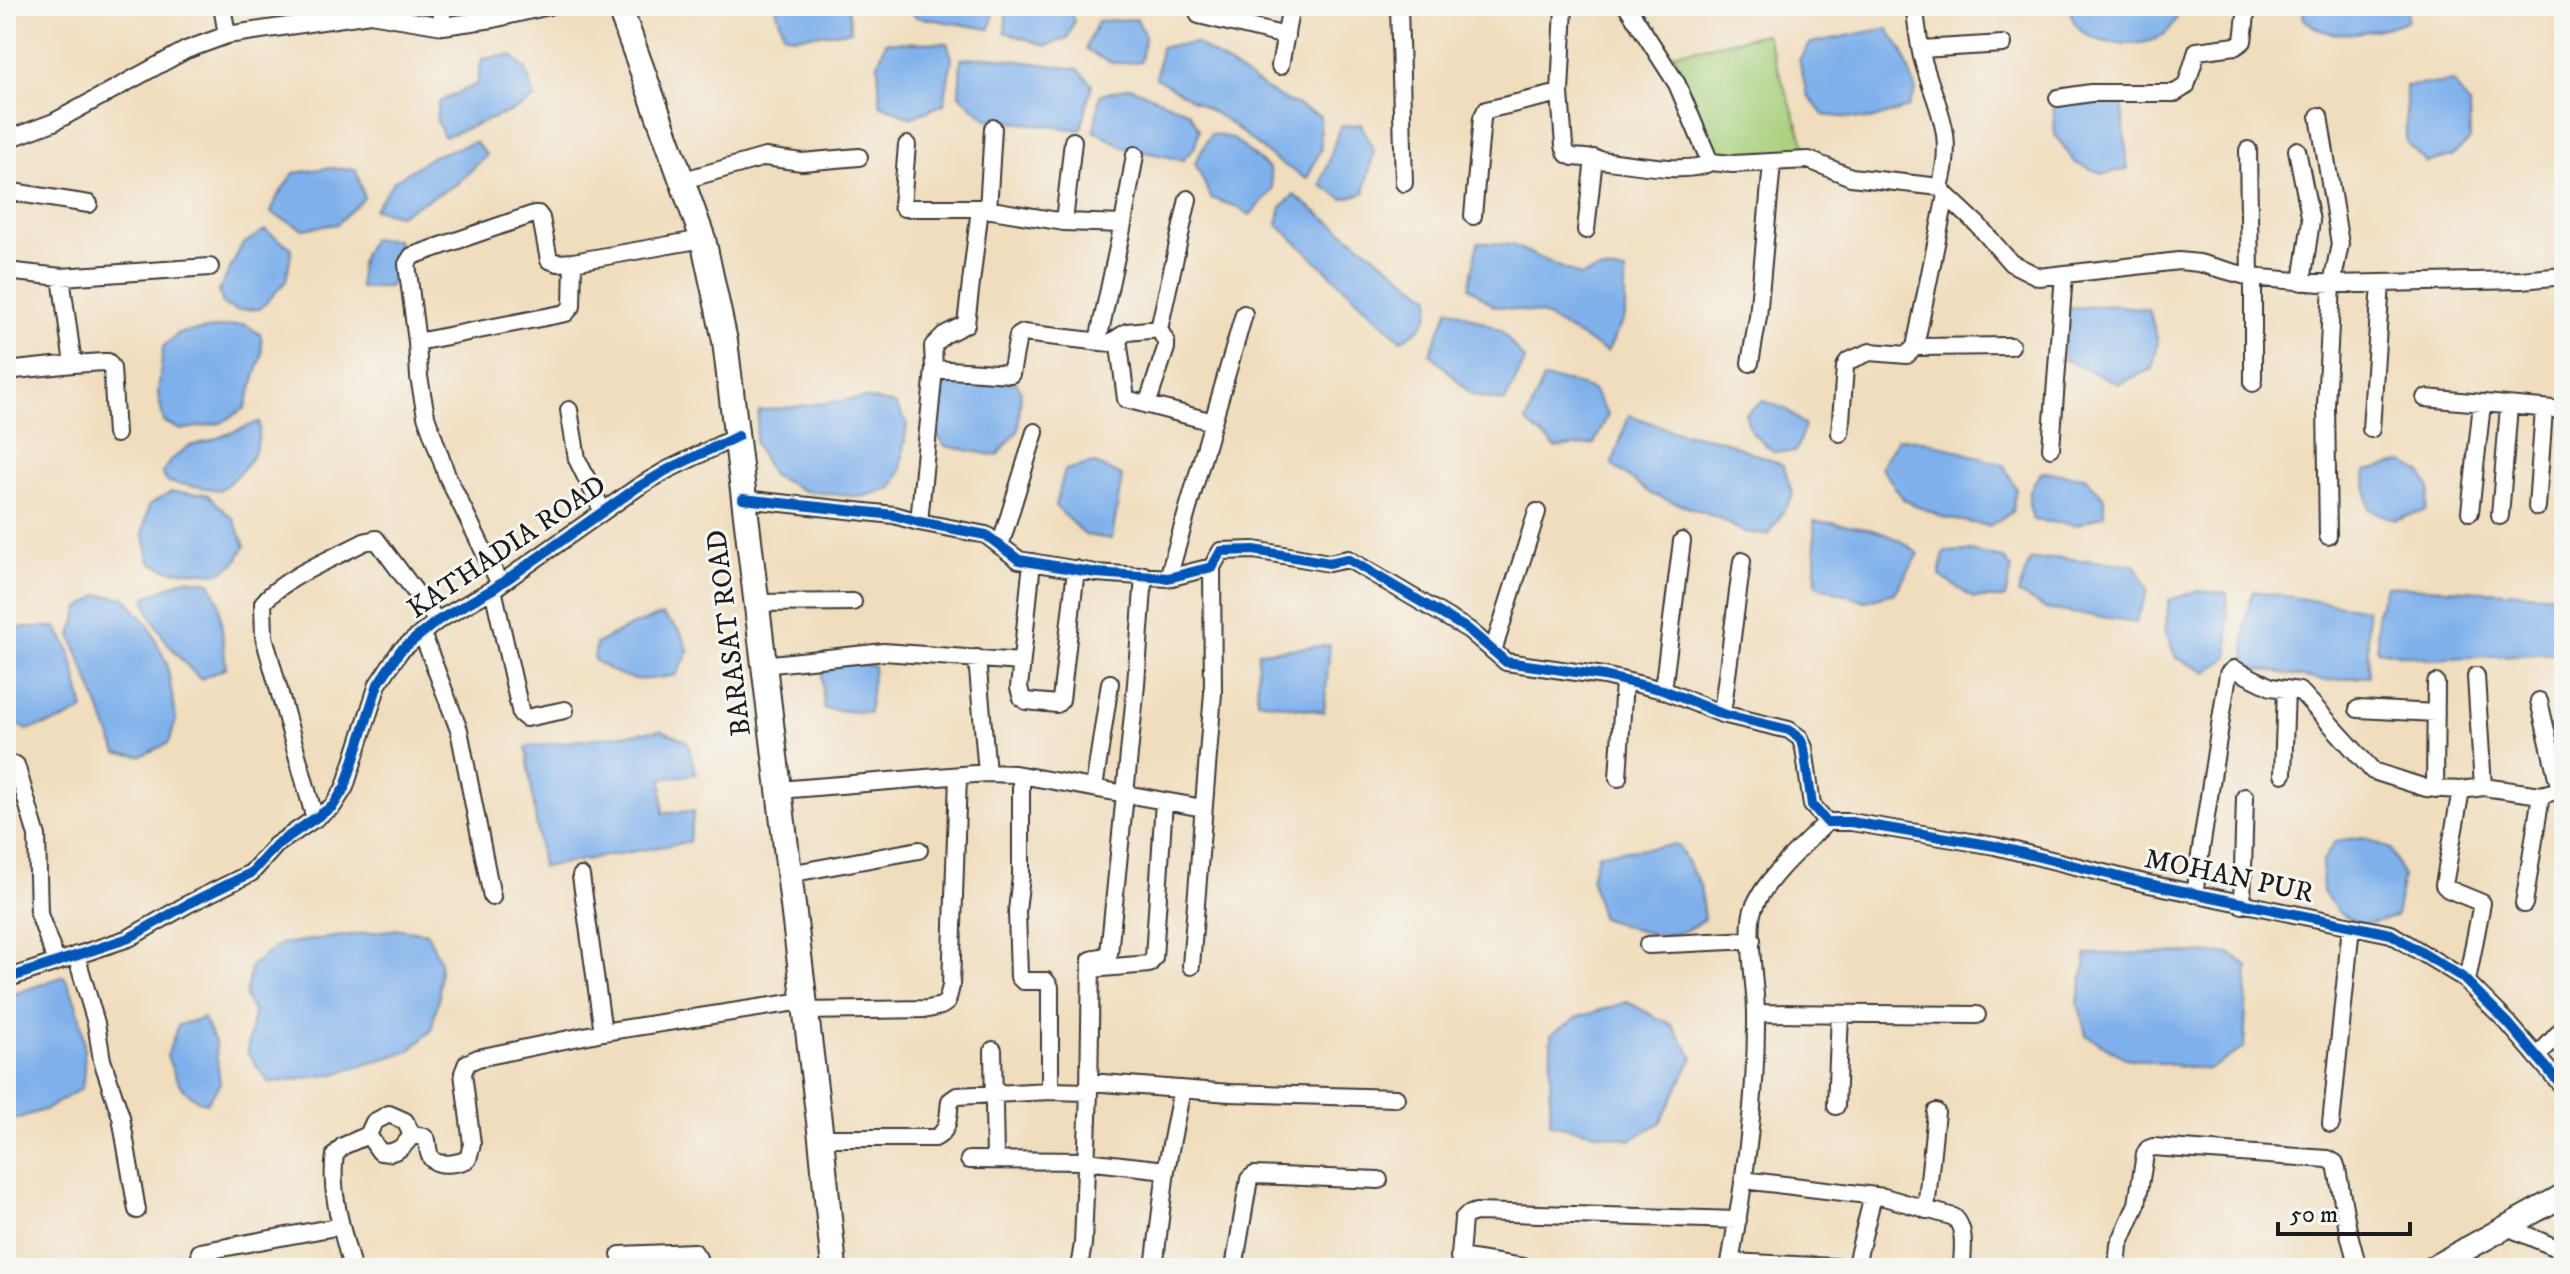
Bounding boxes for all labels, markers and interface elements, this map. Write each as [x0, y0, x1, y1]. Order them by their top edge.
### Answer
street label: KATHADIA ROAD [401, 468, 613, 626]
street label: BARASAT ROAD [699, 528, 759, 738]
street label: MOHAN PUR [2141, 841, 2317, 911]
scale bar [2278, 1186, 2410, 1236]
text: 50 m [2290, 1200, 2338, 1230]

